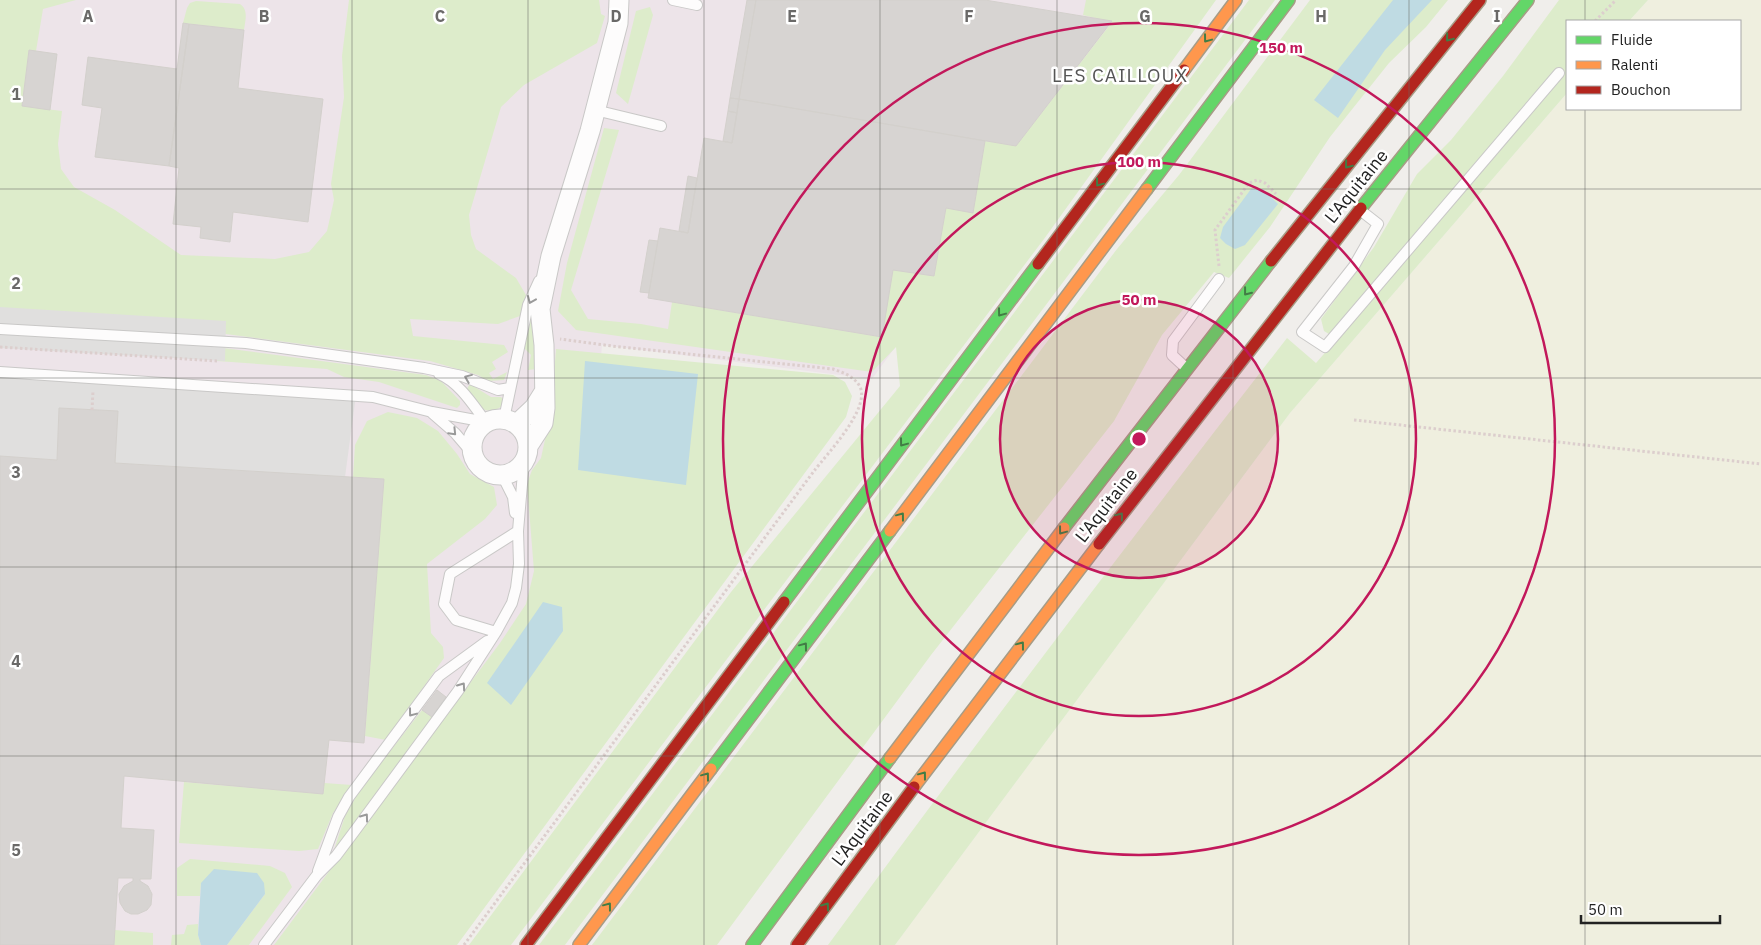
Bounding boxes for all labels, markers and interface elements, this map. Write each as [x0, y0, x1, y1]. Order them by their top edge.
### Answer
text: A [83, 6, 94, 26]
text: B [259, 6, 270, 26]
text: C [435, 6, 445, 26]
text: D [610, 6, 622, 26]
text: E [787, 6, 797, 26]
text: F [964, 6, 974, 26]
text: G [1139, 6, 1151, 26]
text: H [1315, 6, 1327, 26]
text: I [1494, 6, 1501, 26]
legend [1566, 20, 1741, 110]
text: Fluide [1611, 30, 1653, 49]
one-way arrow [1447, 32, 1455, 41]
one-way arrow [1204, 33, 1212, 42]
text: 150 m [1259, 38, 1303, 57]
text: Ralenti [1611, 55, 1658, 74]
district label: LES CAILLOUX [1052, 63, 1188, 87]
text: Bouchon [1611, 80, 1671, 99]
text: 1 [11, 84, 21, 104]
street label: L'Aquitaine [1319, 144, 1393, 228]
text: 100 m [1117, 152, 1161, 171]
one-way arrow [1346, 159, 1354, 168]
one-way arrow [1096, 177, 1104, 186]
text: 2 [11, 273, 21, 293]
one-way arrow [1244, 286, 1253, 296]
text: 50 m [1122, 290, 1156, 309]
one-way arrow [526, 295, 537, 304]
one-way arrow [998, 307, 1007, 317]
one-way arrow [464, 374, 473, 385]
one-way arrow [447, 427, 456, 436]
centre of rings [1130, 430, 1148, 448]
one-way arrow [901, 437, 909, 446]
text: 3 [11, 462, 21, 482]
street label: L'Aquitaine [1070, 463, 1142, 547]
one-way arrow [896, 513, 904, 522]
one-way arrow [1114, 513, 1122, 522]
one-way arrow [1059, 525, 1067, 534]
one-way arrow [1015, 641, 1024, 651]
one-way arrow [798, 643, 806, 652]
text: 4 [11, 651, 21, 671]
one-way arrow [456, 683, 465, 692]
one-way arrow [409, 707, 417, 716]
one-way arrow [700, 772, 709, 782]
one-way arrow [918, 772, 926, 781]
street label: L'Aquitaine [826, 786, 898, 870]
one-way arrow [360, 814, 368, 823]
text: 5 [11, 840, 21, 860]
scale bar [1581, 892, 1720, 924]
text: 50 m [1588, 900, 1623, 919]
one-way arrow [603, 903, 611, 912]
one-way arrow [821, 903, 829, 912]

